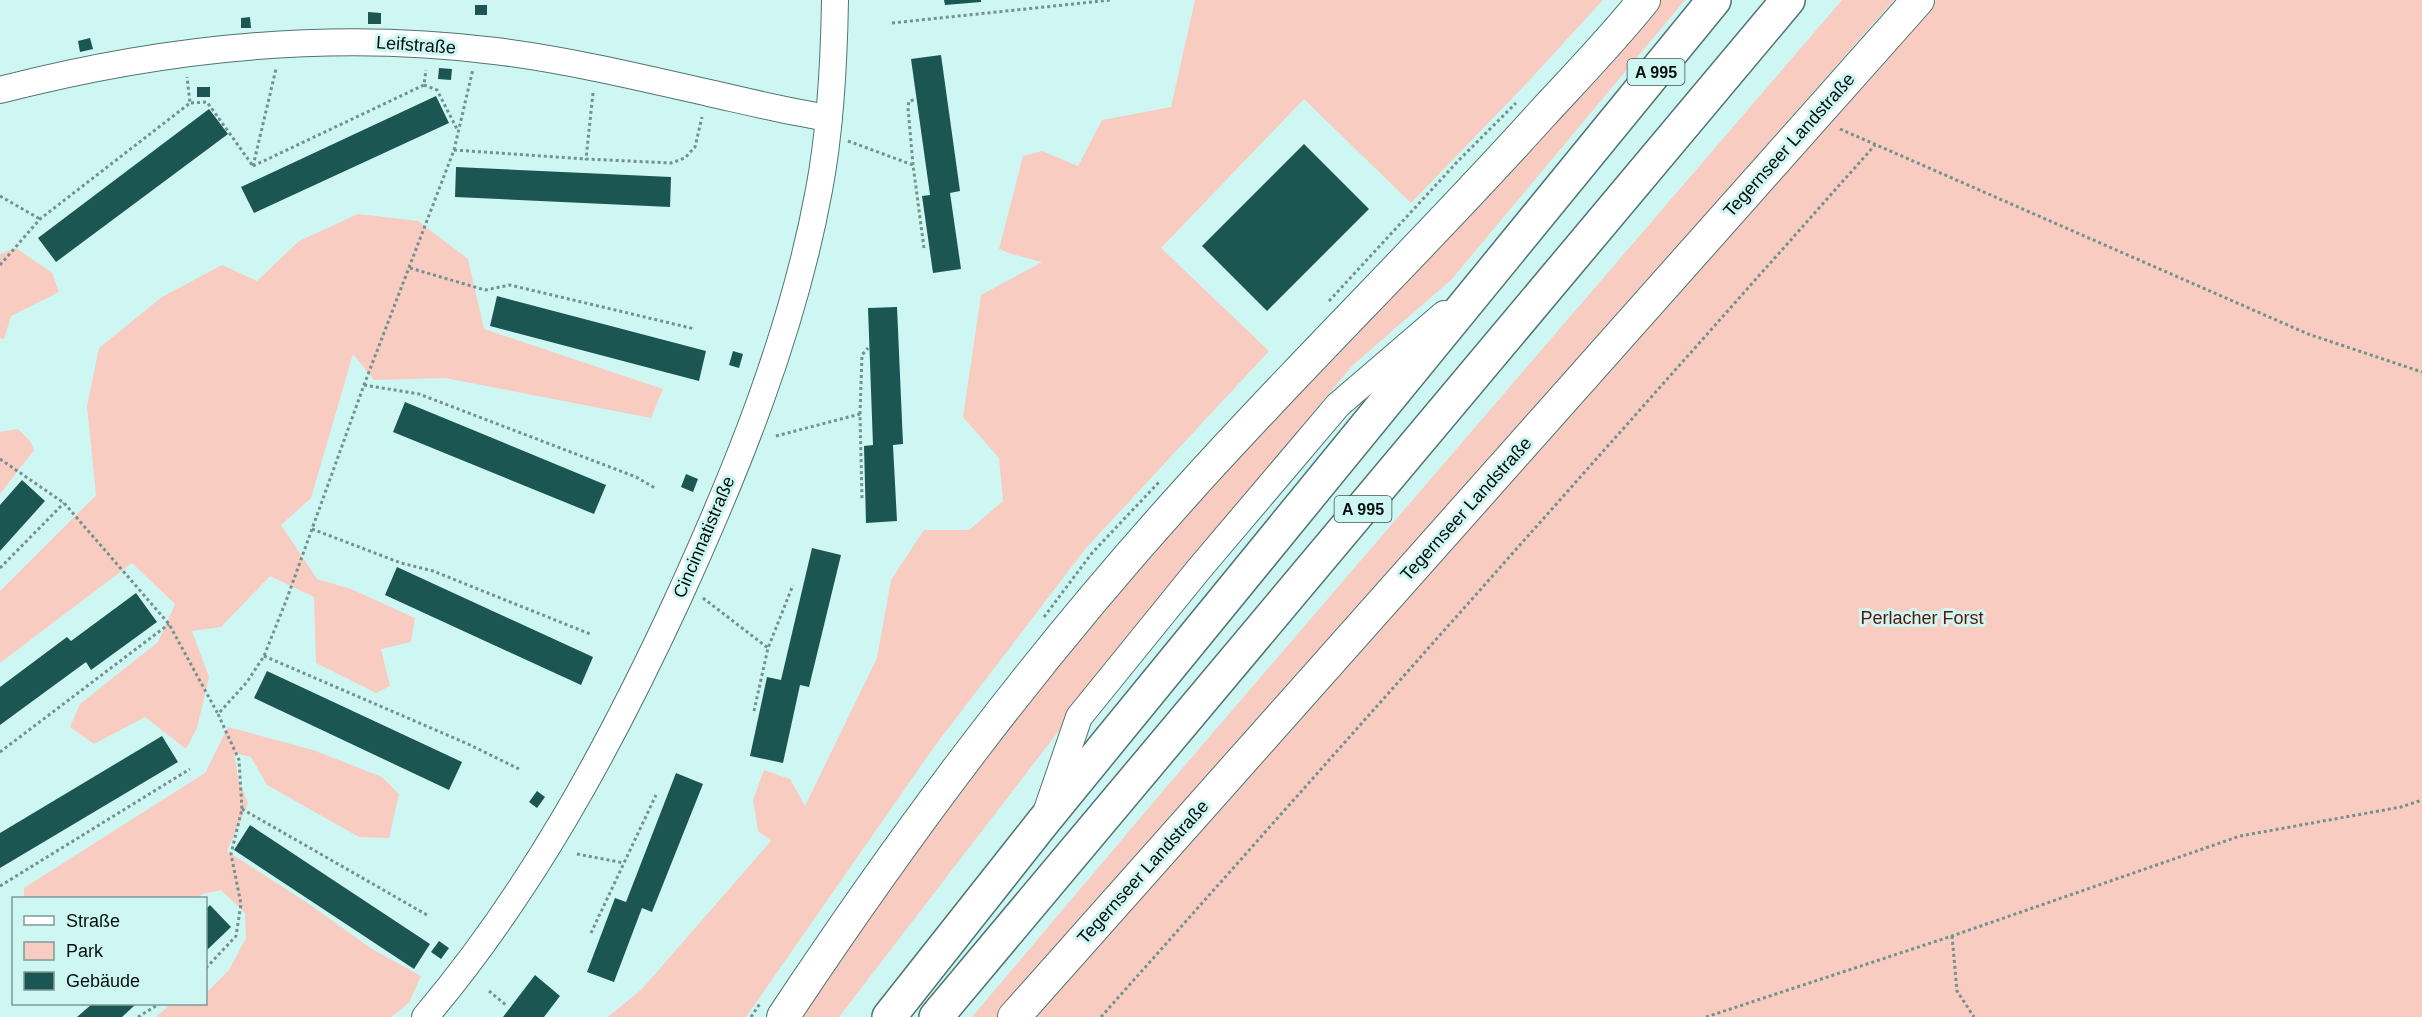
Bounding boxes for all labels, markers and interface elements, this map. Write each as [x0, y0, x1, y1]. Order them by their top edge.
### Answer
street label: Leifstraße [375, 32, 457, 58]
road number: A 995 [1628, 59, 1684, 85]
street label: Tegernseer Landstraße [1719, 69, 1859, 221]
street label: Tegernseer Landstraße [1396, 433, 1536, 585]
street label: Cincinnatistraße [669, 473, 739, 601]
road number: A 995 [1334, 496, 1392, 522]
park label: Perlacher Forst [1860, 608, 1984, 628]
street label: Tegernseer Landstraße [1073, 796, 1213, 948]
legend [12, 897, 207, 1005]
text: Straße [66, 911, 120, 931]
text: Park [66, 941, 104, 961]
text: Gebäude [66, 971, 140, 991]

